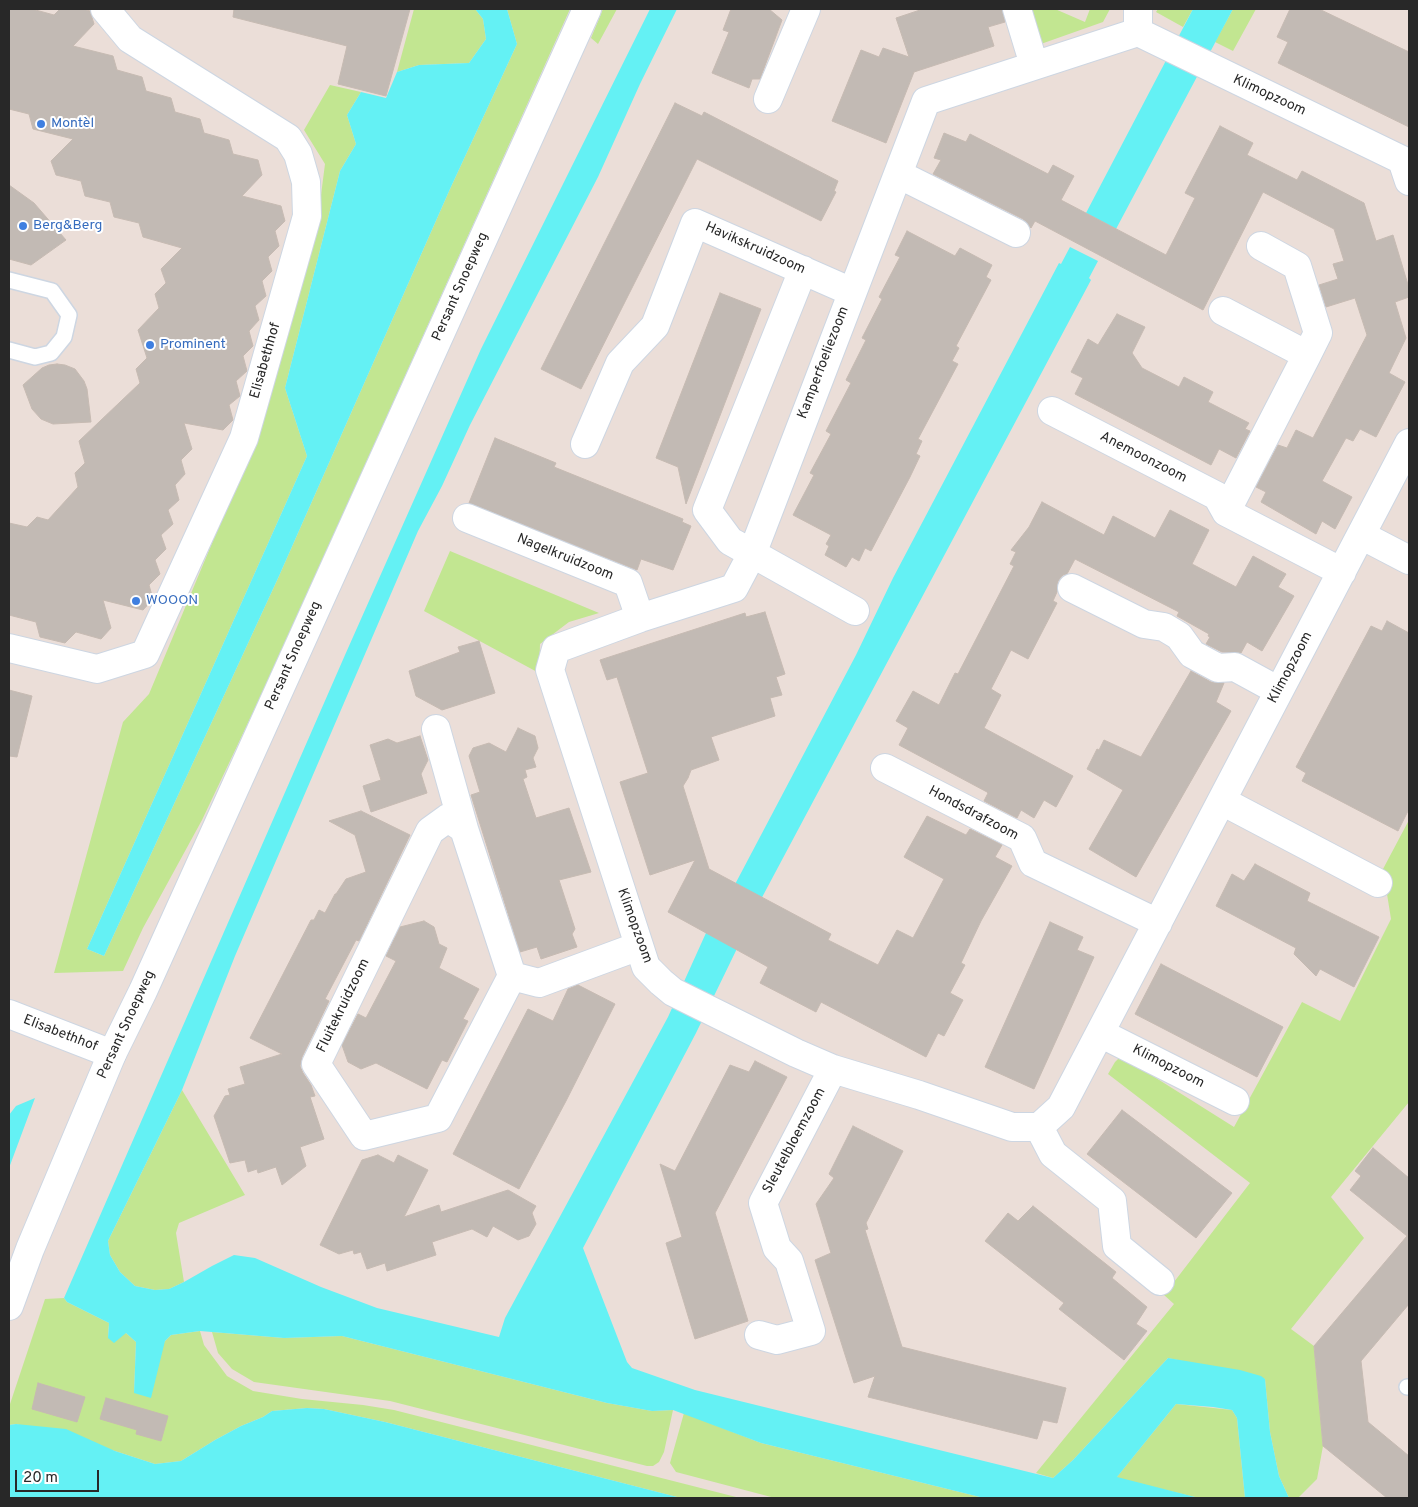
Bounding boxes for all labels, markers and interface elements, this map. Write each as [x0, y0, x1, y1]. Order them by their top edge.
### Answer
street label: Klimopzoom [1230, 72, 1308, 120]
place label: Montèl [51, 116, 94, 132]
marker: Montèl [35, 118, 47, 130]
place label: Berg&Berg [33, 218, 102, 234]
street label: Havikskruidzoom [702, 219, 808, 279]
marker: Berg&Berg [17, 220, 29, 232]
street label: Persant Snoepweg [429, 230, 493, 344]
street label: Kamperfoeliezoom [795, 304, 853, 422]
street label: Elisabethhof [247, 321, 285, 401]
place label: Prominent [160, 337, 226, 353]
marker: Prominent [144, 339, 156, 351]
street label: Anemoonzoom [1097, 429, 1189, 487]
street label: Nagelkruidzoom [514, 531, 616, 585]
place label: WOOON [146, 593, 198, 609]
marker: WOOON [130, 595, 142, 607]
street label: Persant Snoepweg [262, 599, 326, 713]
street label: Klimopzoom [1265, 629, 1317, 707]
street label: Hondsdrafzoom [925, 783, 1021, 845]
street label: Klimopzoom [613, 886, 655, 966]
street label: Fluitekruidzoom [314, 956, 374, 1056]
street label: Persant Snoepweg [95, 968, 159, 1082]
street label: Elisabethhof [20, 1012, 100, 1056]
street label: Klimopzoom [1129, 1042, 1207, 1092]
street label: Sleutelbloemzoom [760, 1085, 830, 1197]
scale bar [18, 1460, 101, 1492]
text: 20 m [23, 1469, 58, 1488]

